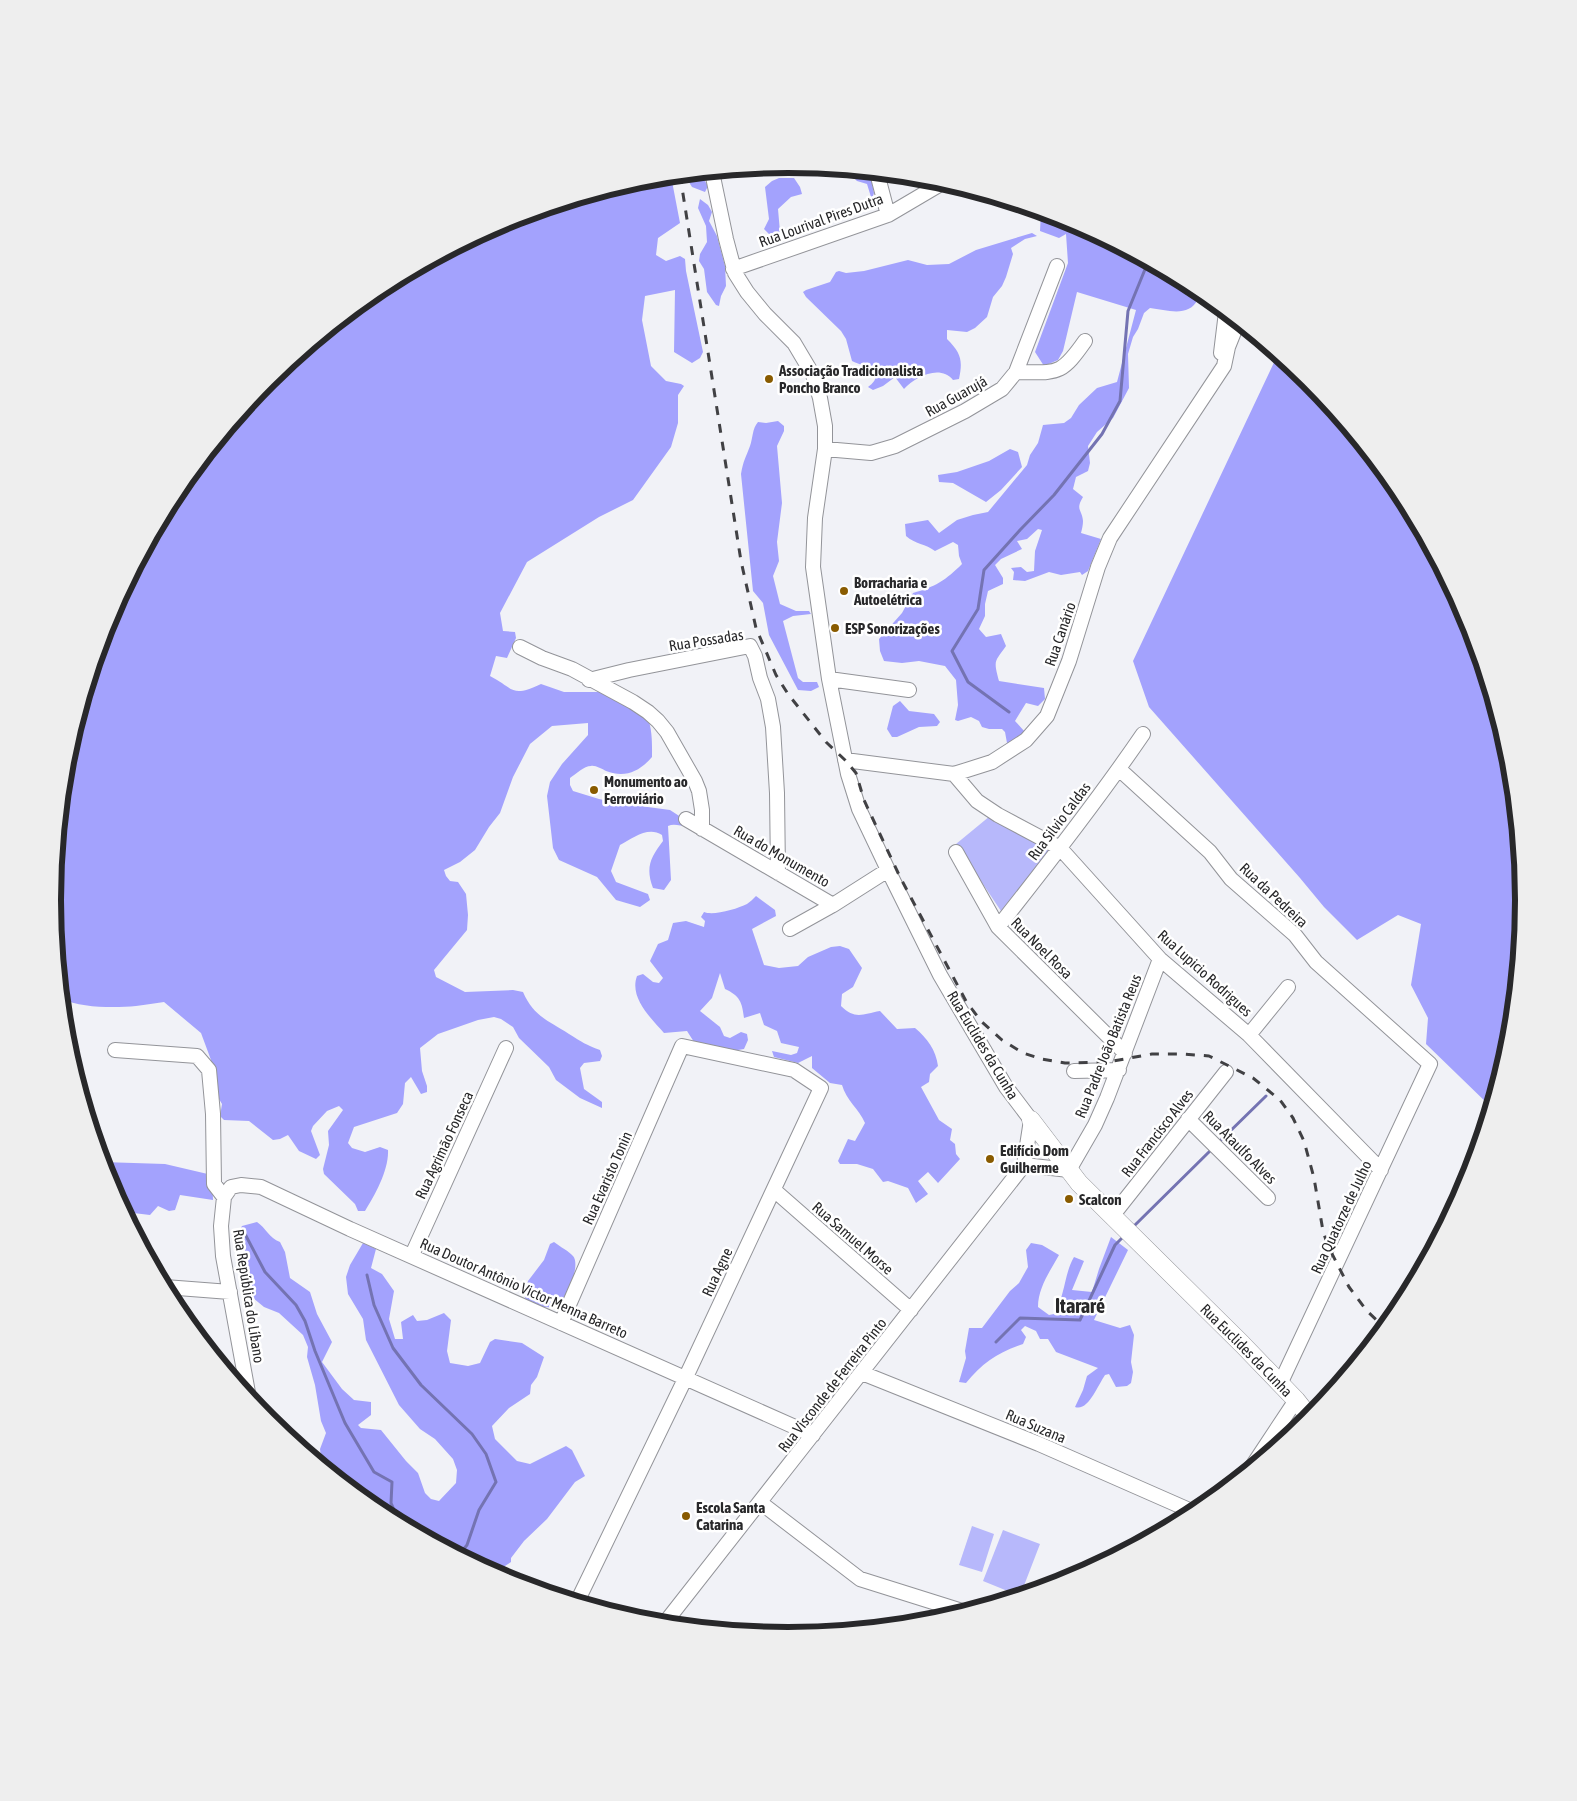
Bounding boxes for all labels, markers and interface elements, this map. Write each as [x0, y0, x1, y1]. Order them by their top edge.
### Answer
street label: Rua Lourival Pires Dutra [757, 190, 885, 250]
place label: Associação Tradicionalista Poncho Branco [778, 362, 923, 396]
street label: Rua Guarujá [922, 372, 990, 420]
marker: Associação Tradicionalista Poncho Branco [763, 373, 775, 385]
place label: Borracharia e Autoelétrica [853, 574, 927, 608]
marker: Borracharia e Autoelétrica [838, 585, 850, 597]
street label: Rua Canário [1041, 600, 1079, 668]
place label: ESP Sonorizações [845, 620, 940, 637]
marker: ESP Sonorizações [829, 622, 841, 634]
street label: Rua Possadas [668, 626, 744, 654]
place label: Monumento ao Ferroviário [604, 773, 688, 807]
street label: Rua Silvio Caldas [1024, 779, 1094, 863]
marker: Monumento ao Ferroviário [588, 784, 600, 796]
street label: Rua do Monumento [731, 822, 833, 890]
street label: Rua da Pedreira [1236, 859, 1312, 931]
street label: Rua Noel Rosa [1008, 914, 1076, 982]
street label: Rua Lupicio Rodrigues [1154, 926, 1256, 1020]
street label: Rua Padre João Batista Reus [1071, 972, 1145, 1120]
street label: Rua Euclides da Cunha [944, 988, 1022, 1102]
street label: Rua Francisco Alves [1118, 1086, 1196, 1180]
street label: Rua Agrimão Fonseca [412, 1088, 476, 1202]
street label: Rua Ataulfo Alves [1200, 1107, 1280, 1187]
street label: Rua Evaristo Tonin [579, 1129, 635, 1227]
place label: Edifício Dom Guilherme [1000, 1142, 1069, 1176]
marker: Edifício Dom Guilherme [984, 1153, 996, 1165]
street label: Rua Quatorze de Julho [1307, 1158, 1375, 1276]
place label: Scalcon [1079, 1191, 1122, 1208]
marker: Scalcon [1063, 1193, 1075, 1205]
street label: Rua Samuel Morse [809, 1198, 897, 1278]
street label: Rua República do Líbano [230, 1228, 268, 1364]
street label: Rua Doutor Antônio Victor Menna Barreto [418, 1234, 630, 1342]
street label: Rua Agne [698, 1245, 736, 1299]
district label: Itararé [1055, 1294, 1105, 1317]
street label: Rua Euclides da Cunha [1198, 1300, 1296, 1400]
street label: Rua Visconde de Ferreira Pinto [774, 1315, 890, 1455]
street label: Rua Suzana [1003, 1406, 1069, 1446]
place label: Escola Santa Catarina [696, 1499, 765, 1533]
marker: Escola Santa Catarina [680, 1510, 692, 1522]

